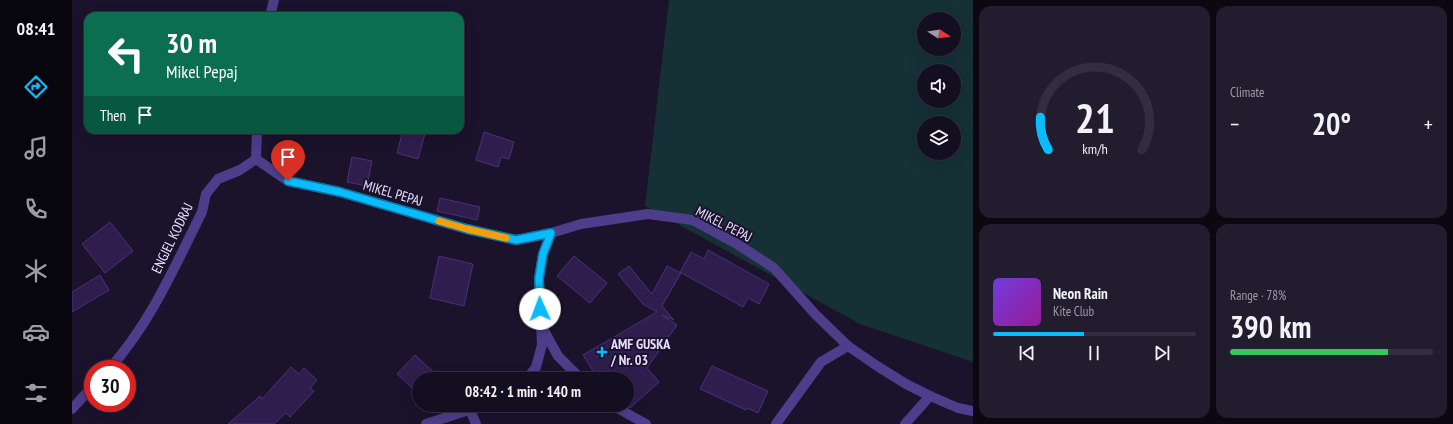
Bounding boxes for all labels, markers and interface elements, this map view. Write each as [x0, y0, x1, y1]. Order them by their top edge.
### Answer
north arrow [917, 12, 961, 56]
map controls [917, 12, 961, 160]
text: 08:41 [17, 17, 55, 40]
text: 30 m [166, 24, 217, 61]
icon: left [100, 28, 152, 80]
text: Mikel Pepaj [166, 60, 238, 83]
button: sound [917, 64, 961, 108]
icon: directions [22, 73, 50, 101]
text: Climate [1230, 84, 1264, 101]
text: 21 [1075, 91, 1114, 144]
icon: arrive [134, 104, 156, 126]
text: 20° [1312, 104, 1351, 143]
text: Then [100, 106, 126, 125]
text: − [1230, 110, 1239, 138]
text: + [1424, 110, 1433, 138]
button: layers [917, 116, 961, 160]
icon: music [22, 134, 50, 162]
text: km/h [1082, 139, 1107, 158]
pin [271, 140, 305, 181]
icon: arrive [277, 146, 299, 168]
street label: MIKEL PEPAJ [361, 176, 425, 210]
icon: phone [22, 195, 50, 223]
street label: ENGJEL KODRAJ [147, 200, 197, 276]
street label: MIKEL PEPAJ [693, 202, 755, 246]
icon: climate [22, 257, 50, 285]
text: Neon Rain [1053, 284, 1108, 303]
text: Range · 78% [1230, 287, 1286, 304]
position arrow [519, 288, 561, 330]
text: Kite Club [1053, 303, 1094, 320]
text: 390 km [1230, 307, 1311, 346]
icon: car [22, 318, 50, 346]
place label: AMF GUSKA / Nr. 03 [610, 335, 671, 369]
icon: previous [1016, 342, 1038, 364]
icon: pause [1083, 342, 1105, 364]
icon: next [1151, 342, 1173, 364]
marker: AMF GUSKA / Nr. 03 [596, 346, 608, 358]
speed limit sign: 30 [84, 360, 136, 412]
icon: filters [22, 379, 50, 407]
text: 08:42 · 1 min · 140 m [465, 382, 581, 401]

